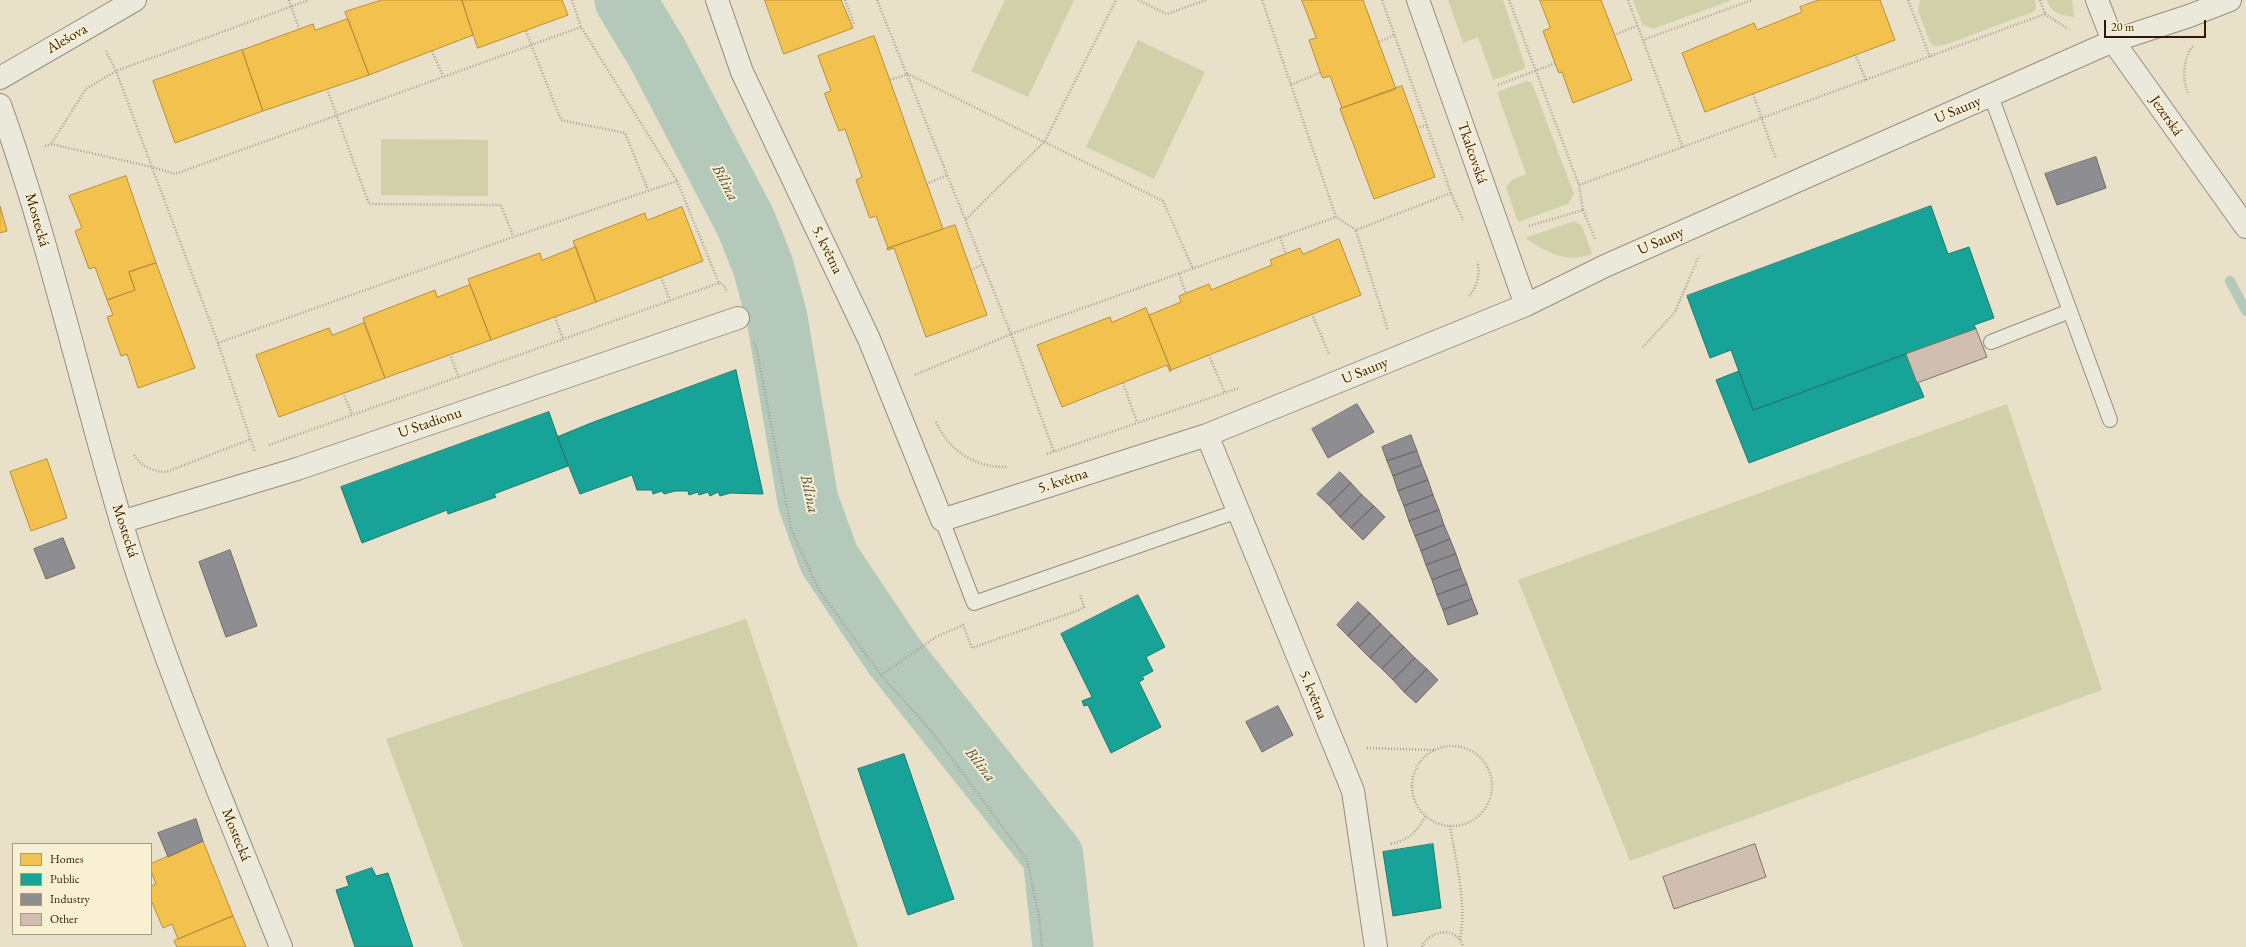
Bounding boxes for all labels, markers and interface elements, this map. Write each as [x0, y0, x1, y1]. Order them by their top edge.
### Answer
scale bar [2106, 12, 2208, 38]
text: 20 m [2111, 19, 2134, 35]
street label: Alešova [43, 20, 91, 58]
street label: U Sauny [1932, 92, 1984, 128]
street label: Jezerská [2146, 92, 2186, 140]
street label: Tkalcovská [1453, 120, 1491, 186]
water label: Bílina [707, 161, 743, 205]
street label: Mostecká [21, 191, 53, 249]
street label: 5. května [808, 223, 846, 277]
street label: U Sauny [1635, 223, 1687, 259]
street label: U Sauny [1339, 354, 1391, 388]
street label: U Stadionu [396, 404, 464, 442]
street label: 5. května [1036, 465, 1090, 497]
water label: Bílina [795, 473, 823, 515]
street label: Mostecká [108, 502, 142, 560]
street label: 5. května [1295, 668, 1331, 722]
water label: Bílina [960, 744, 1000, 786]
street label: Mostecká [217, 806, 255, 864]
legend [12, 843, 152, 935]
text: Homes [50, 851, 84, 867]
text: Public [50, 871, 80, 887]
text: Industry [50, 891, 90, 907]
text: Other [50, 911, 78, 927]

